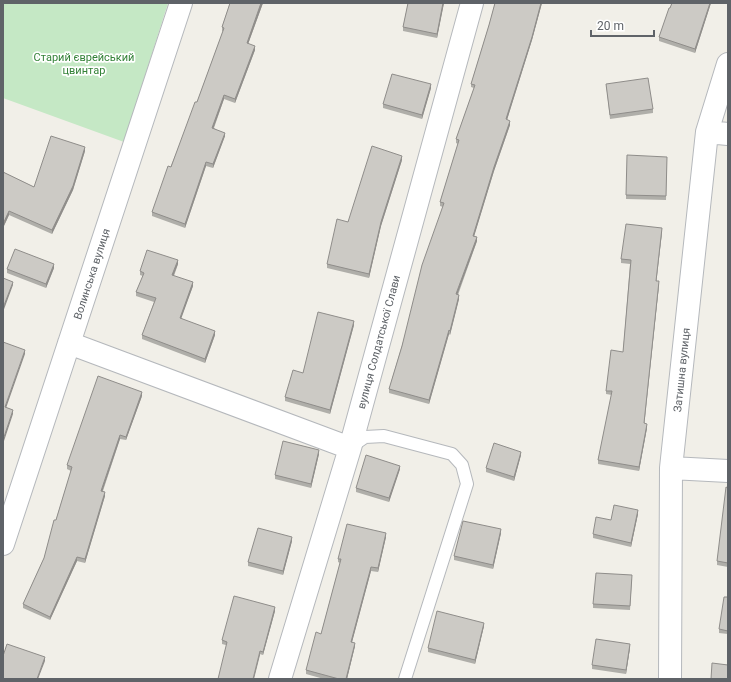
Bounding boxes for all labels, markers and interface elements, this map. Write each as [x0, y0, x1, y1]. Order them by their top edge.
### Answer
scale bar [591, 12, 654, 38]
text: 20 m [597, 19, 624, 33]
park label: Старий єврейський цвинтар [34, 51, 134, 77]
street label: Волинська вулиця [71, 227, 113, 321]
street label: вулиця Солдатської Слави [355, 274, 403, 410]
street label: Затишна вулиця [671, 327, 693, 413]

